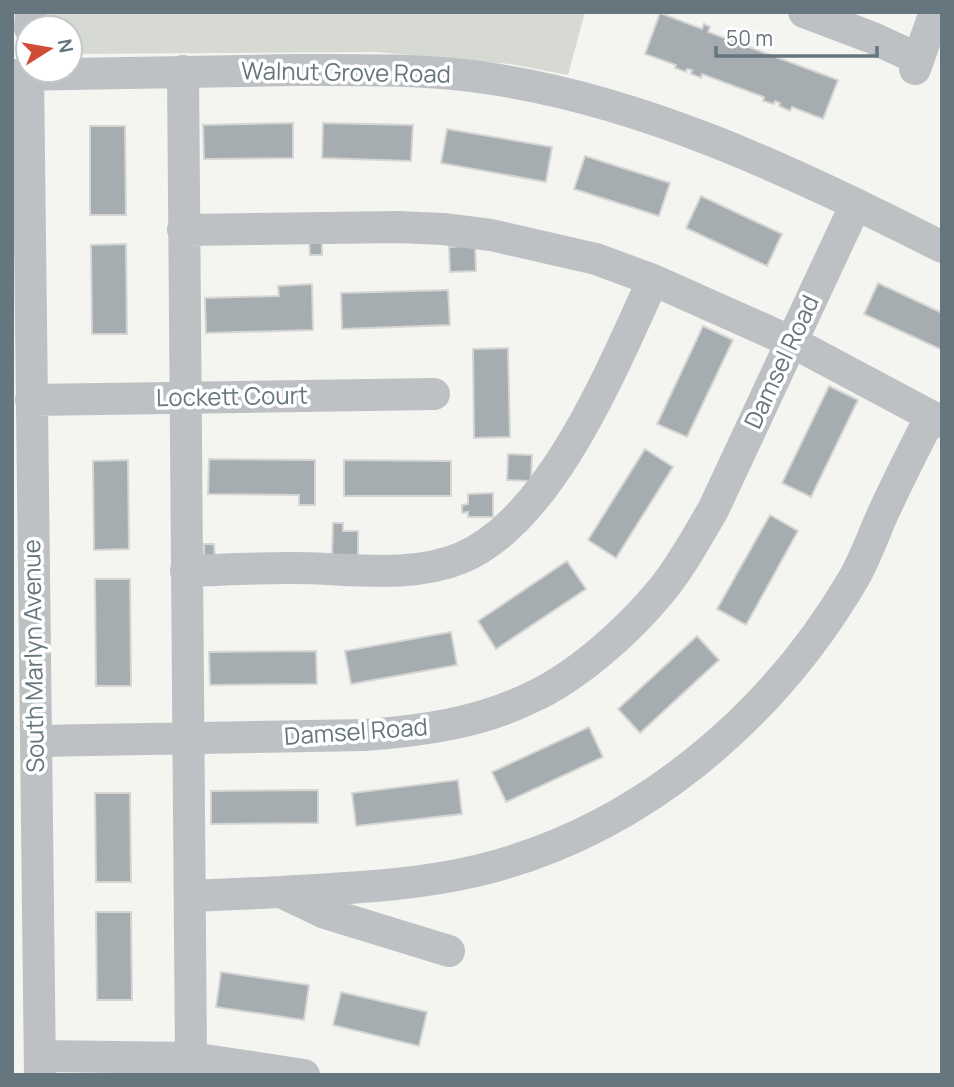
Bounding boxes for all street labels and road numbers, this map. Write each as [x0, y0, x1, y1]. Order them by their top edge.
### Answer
street label: Walnut Grove Road [241, 53, 451, 90]
street label: Damsel Road [735, 289, 826, 433]
street label: Lockett Court [156, 378, 308, 413]
street label: South Marlyn Avenue [14, 539, 51, 773]
street label: Damsel Road [283, 709, 429, 752]

